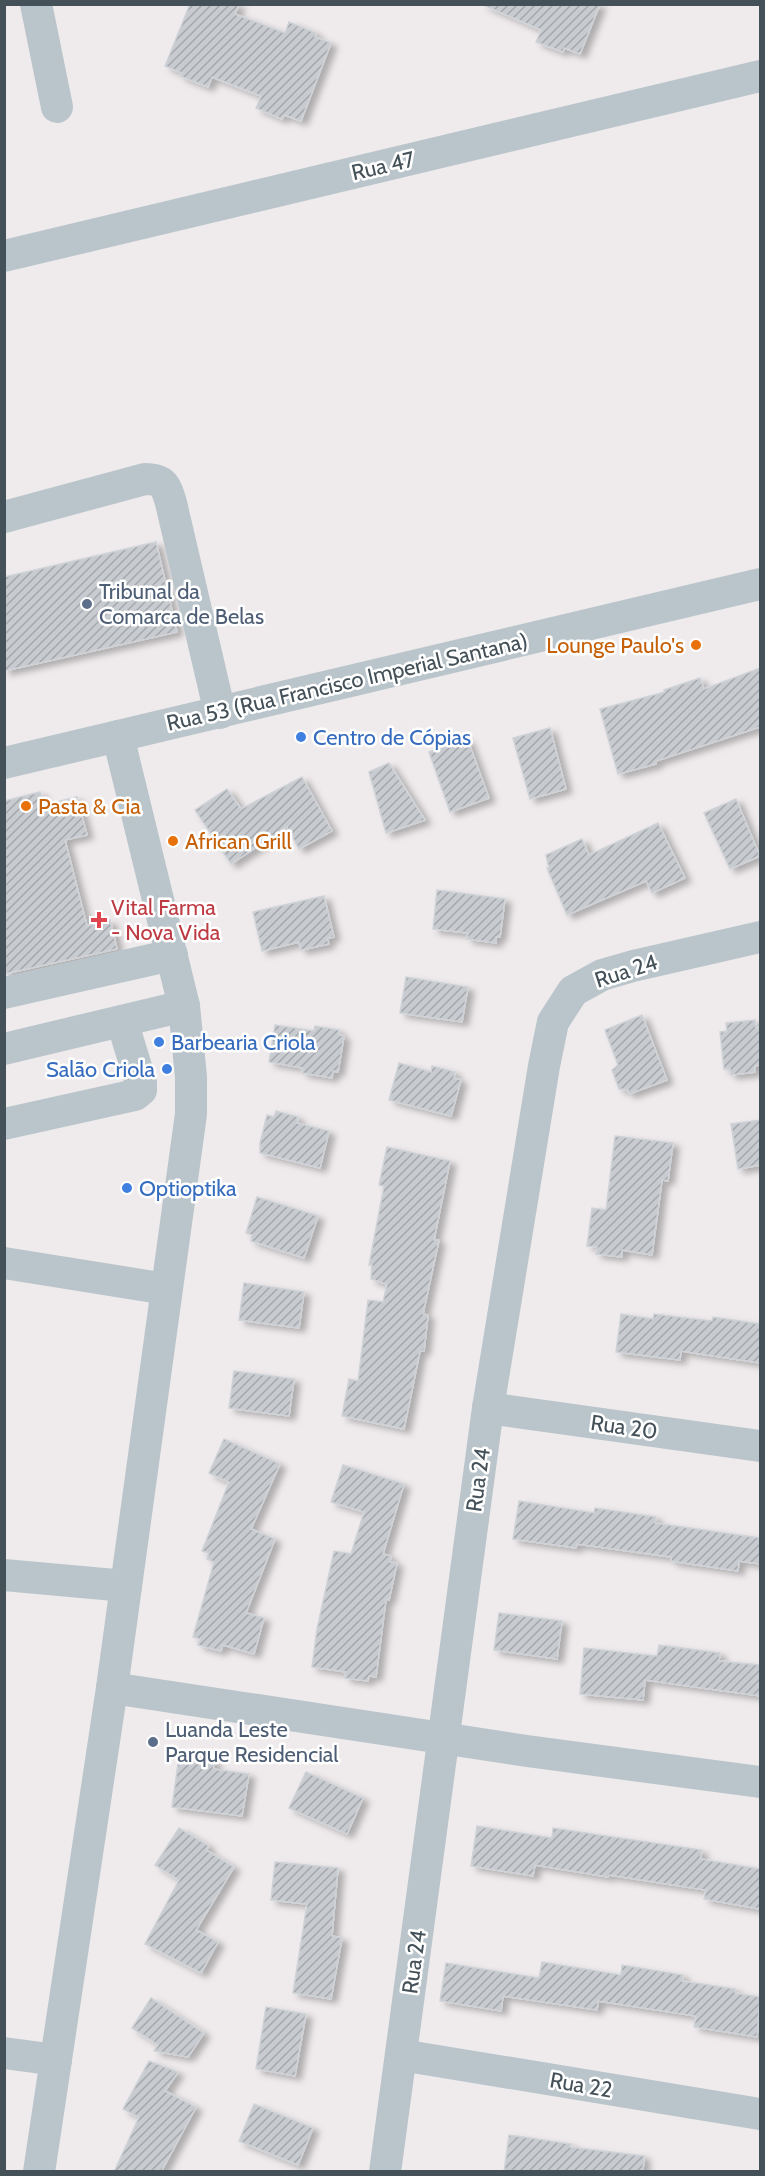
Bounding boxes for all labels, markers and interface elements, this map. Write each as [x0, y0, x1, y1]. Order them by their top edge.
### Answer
street label: Rua 47 [349, 146, 417, 186]
place label: Tribunal da Comarca de Belas [99, 578, 264, 630]
marker: Tribunal da Comarca de Belas [80, 597, 94, 611]
street label: Rua 53 (Rua Francisco Imperial Santana) [164, 627, 530, 737]
place label: Lounge Paulo's [546, 632, 684, 659]
marker: Lounge Paulo's [689, 638, 703, 652]
place label: Centro de Cópias [313, 724, 471, 751]
marker: Centro de Cópias [294, 730, 308, 744]
place label: Pasta & Cia [38, 793, 141, 820]
marker: Pasta & Cia [19, 799, 33, 813]
place label: African Grill [185, 828, 292, 855]
marker: African Grill [166, 834, 180, 848]
place label: Vital Farma - Nova Vida [111, 894, 221, 946]
marker: Vital Farma - Nova Vida [92, 913, 106, 927]
street label: Rua 24 [591, 948, 661, 994]
place label: Barbearia Criola [171, 1029, 316, 1056]
marker: Barbearia Criola [152, 1035, 166, 1049]
place label: Salão Criola [46, 1056, 155, 1083]
marker: Salão Criola [160, 1062, 174, 1076]
place label: Optioptika [139, 1175, 237, 1202]
marker: Optioptika [120, 1181, 134, 1195]
street label: Rua 20 [589, 1409, 659, 1445]
street label: Rua 24 [460, 1446, 496, 1514]
place label: Luanda Leste Parque Residencial [165, 1716, 339, 1768]
marker: Luanda Leste Parque Residencial [146, 1735, 160, 1749]
street label: Rua 24 [396, 1928, 432, 1996]
street label: Rua 22 [548, 2066, 614, 2104]

